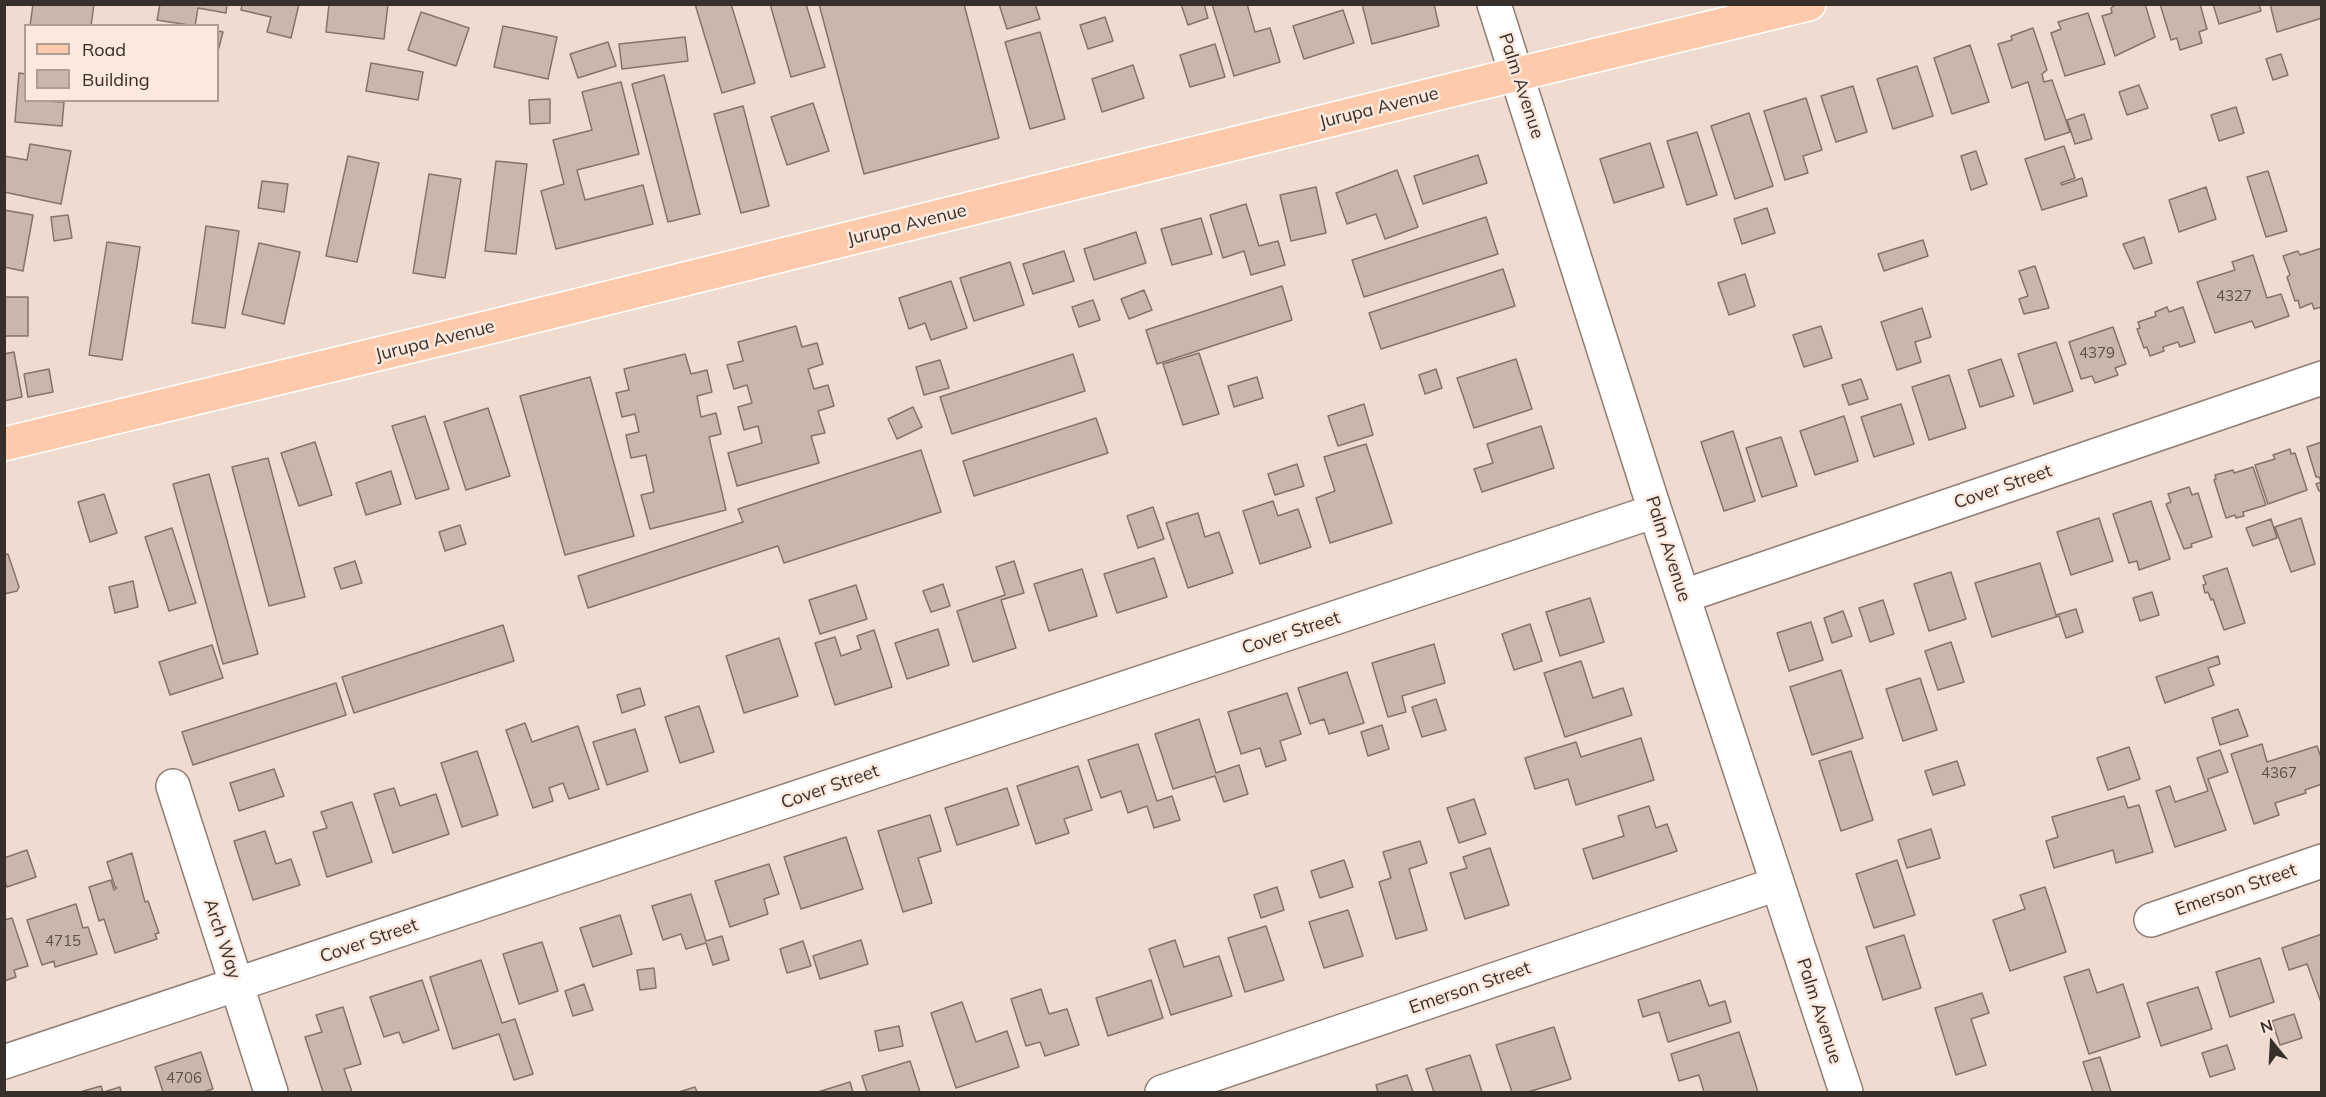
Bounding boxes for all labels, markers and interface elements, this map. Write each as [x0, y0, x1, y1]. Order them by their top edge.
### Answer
legend [24, 24, 219, 102]
street label: Palm Avenue [1494, 31, 1548, 141]
text: Road [82, 38, 126, 61]
text: Building [82, 68, 150, 91]
street label: Jurupa Avenue [1317, 83, 1441, 133]
street label: Jurupa Avenue [845, 200, 969, 250]
house number: 4327 [2216, 287, 2252, 305]
street label: Jurupa Avenue [373, 316, 497, 366]
house number: 4379 [2079, 344, 2115, 362]
street label: Cover Street [1951, 460, 2055, 514]
street label: Palm Avenue [1641, 494, 1695, 604]
street label: Cover Street [1239, 607, 1343, 659]
street label: Cover Street [778, 760, 882, 814]
house number: 4367 [2261, 764, 2297, 782]
street label: Emerson Street [2173, 859, 2299, 921]
street label: Arch Way [199, 896, 245, 982]
street label: Cover Street [317, 914, 421, 968]
house number: 4715 [45, 932, 81, 950]
street label: Palm Avenue [1792, 956, 1846, 1066]
street label: Emerson Street [1407, 957, 1533, 1019]
north arrow [2242, 1013, 2302, 1073]
text: N [2258, 1015, 2275, 1037]
house number: 4706 [166, 1069, 202, 1087]

